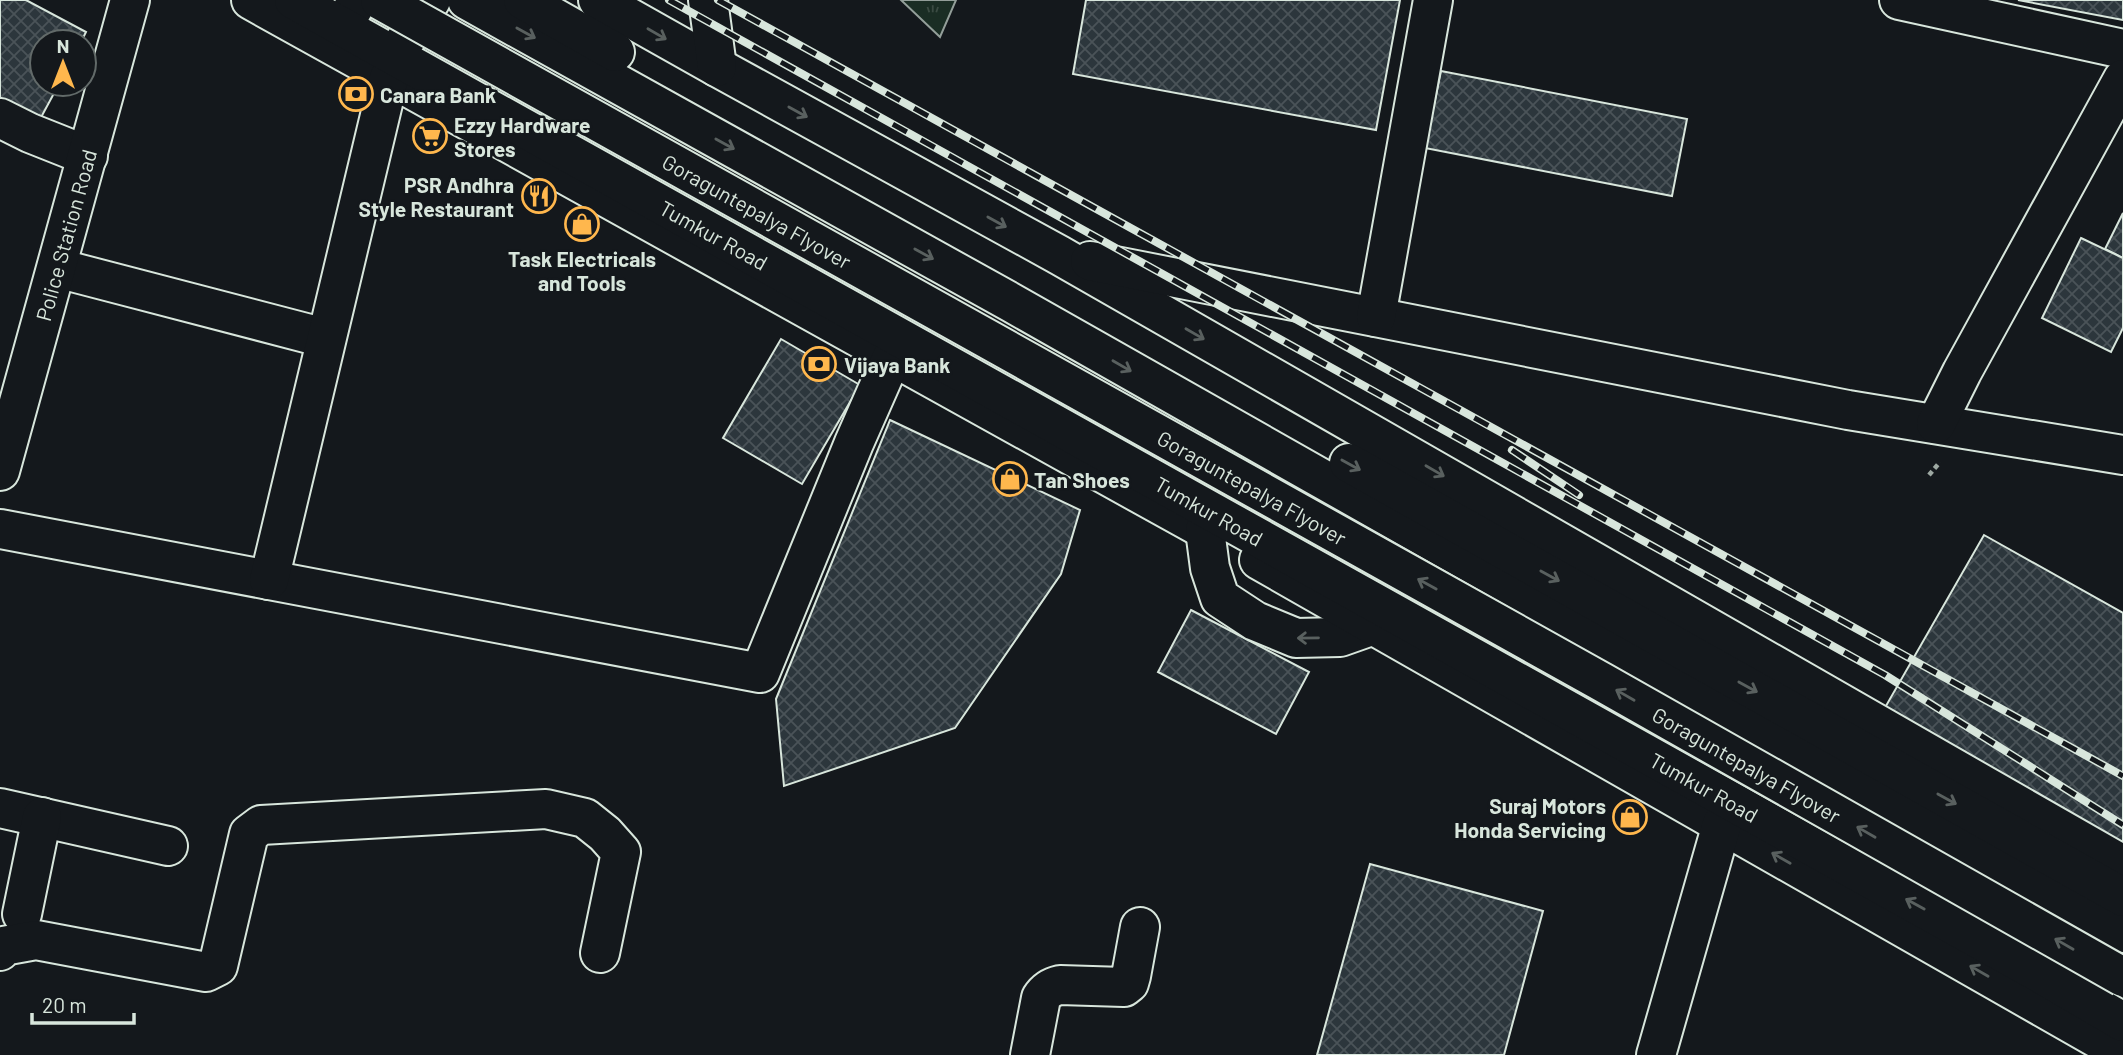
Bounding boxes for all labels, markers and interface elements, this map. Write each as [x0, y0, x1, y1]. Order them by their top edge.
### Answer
one-way arrow [516, 26, 536, 40]
one-way arrow [647, 27, 667, 41]
north arrow [28, 28, 98, 98]
text: N [57, 34, 69, 57]
bank icon: Canara Bank [337, 75, 375, 113]
place label: Canara Bank [380, 82, 496, 107]
one-way arrow [787, 106, 808, 119]
place label: Ezzy Hardware Stores [454, 112, 591, 161]
supermarket icon: Ezzy Hardware Stores [411, 117, 449, 155]
one-way arrow [715, 137, 735, 151]
street label: Police Station Road [30, 146, 101, 323]
street label: Goraguntepalya Flyover [658, 148, 856, 273]
place label: PSR Andhra Style Restaurant [359, 172, 514, 221]
restaurant icon: PSR Andhra Style Restaurant [520, 177, 558, 215]
street label: Tumkur Road [656, 194, 773, 274]
shop icon: Task Electricals and Tools [563, 205, 601, 243]
one-way arrow [987, 215, 1007, 229]
place label: Task Electricals and Tools [508, 246, 656, 295]
one-way arrow [913, 248, 934, 261]
one-way arrow [1185, 327, 1205, 341]
bank icon: Vijaya Bank [800, 345, 838, 383]
place label: Vijaya Bank [844, 352, 951, 377]
one-way arrow [1112, 359, 1132, 373]
street label: Goraguntepalya Flyover [1154, 424, 1351, 550]
one-way arrow [1341, 458, 1361, 472]
shop icon: Tan Shoes [991, 460, 1029, 498]
one-way arrow [1425, 464, 1445, 478]
place label: Tan Shoes [1034, 467, 1130, 492]
street label: Tumkur Road [1151, 470, 1268, 550]
one-way arrow [1539, 570, 1560, 583]
one-way arrow [1417, 577, 1437, 591]
one-way arrow [1297, 631, 1320, 645]
one-way arrow [1738, 680, 1758, 694]
one-way arrow [1616, 688, 1636, 702]
street label: Goraguntepalya Flyover [1648, 701, 1846, 827]
street label: Tumkur Road [1646, 746, 1763, 827]
one-way arrow [1936, 792, 1956, 806]
place label: Suraj Motors Honda Servicing [1454, 793, 1606, 842]
shop icon: Suraj Motors Honda Servicing [1611, 798, 1649, 836]
one-way arrow [1856, 825, 1876, 839]
one-way arrow [1772, 851, 1792, 865]
one-way arrow [1905, 897, 1925, 911]
one-way arrow [2054, 937, 2074, 951]
one-way arrow [1969, 964, 1989, 978]
scale bar [32, 982, 133, 1026]
text: 20 m [42, 992, 87, 1017]

